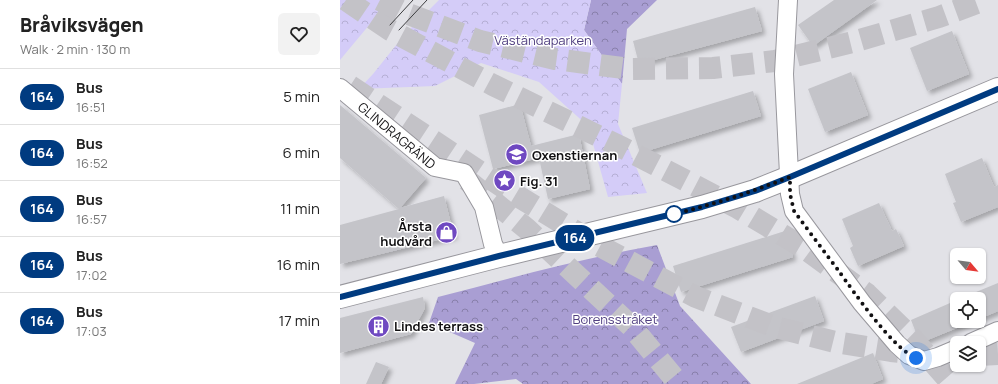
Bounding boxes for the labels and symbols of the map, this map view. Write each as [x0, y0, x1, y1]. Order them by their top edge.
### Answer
park label: Väständaparken [494, 31, 592, 49]
street label: GLINDRAGRÄND [354, 98, 440, 173]
school or university icon: Oxenstiernan [504, 142, 530, 168]
place label: Oxenstiernan [532, 146, 617, 164]
place icon: Fig. 31 [492, 168, 518, 194]
place label: Fig. 31 [520, 172, 558, 190]
unlabelled marker [665, 205, 683, 223]
place label: Årsta hudvård [380, 217, 432, 250]
shop icon: Årsta hudvård [434, 220, 460, 246]
line badge: 164 [552, 225, 598, 251]
north arrow [950, 248, 986, 284]
park label: Borensstråket [573, 310, 657, 328]
building icon: Lindes terrass [365, 313, 391, 339]
place label: Lindes terrass [394, 317, 483, 335]
your location [906, 348, 926, 368]

